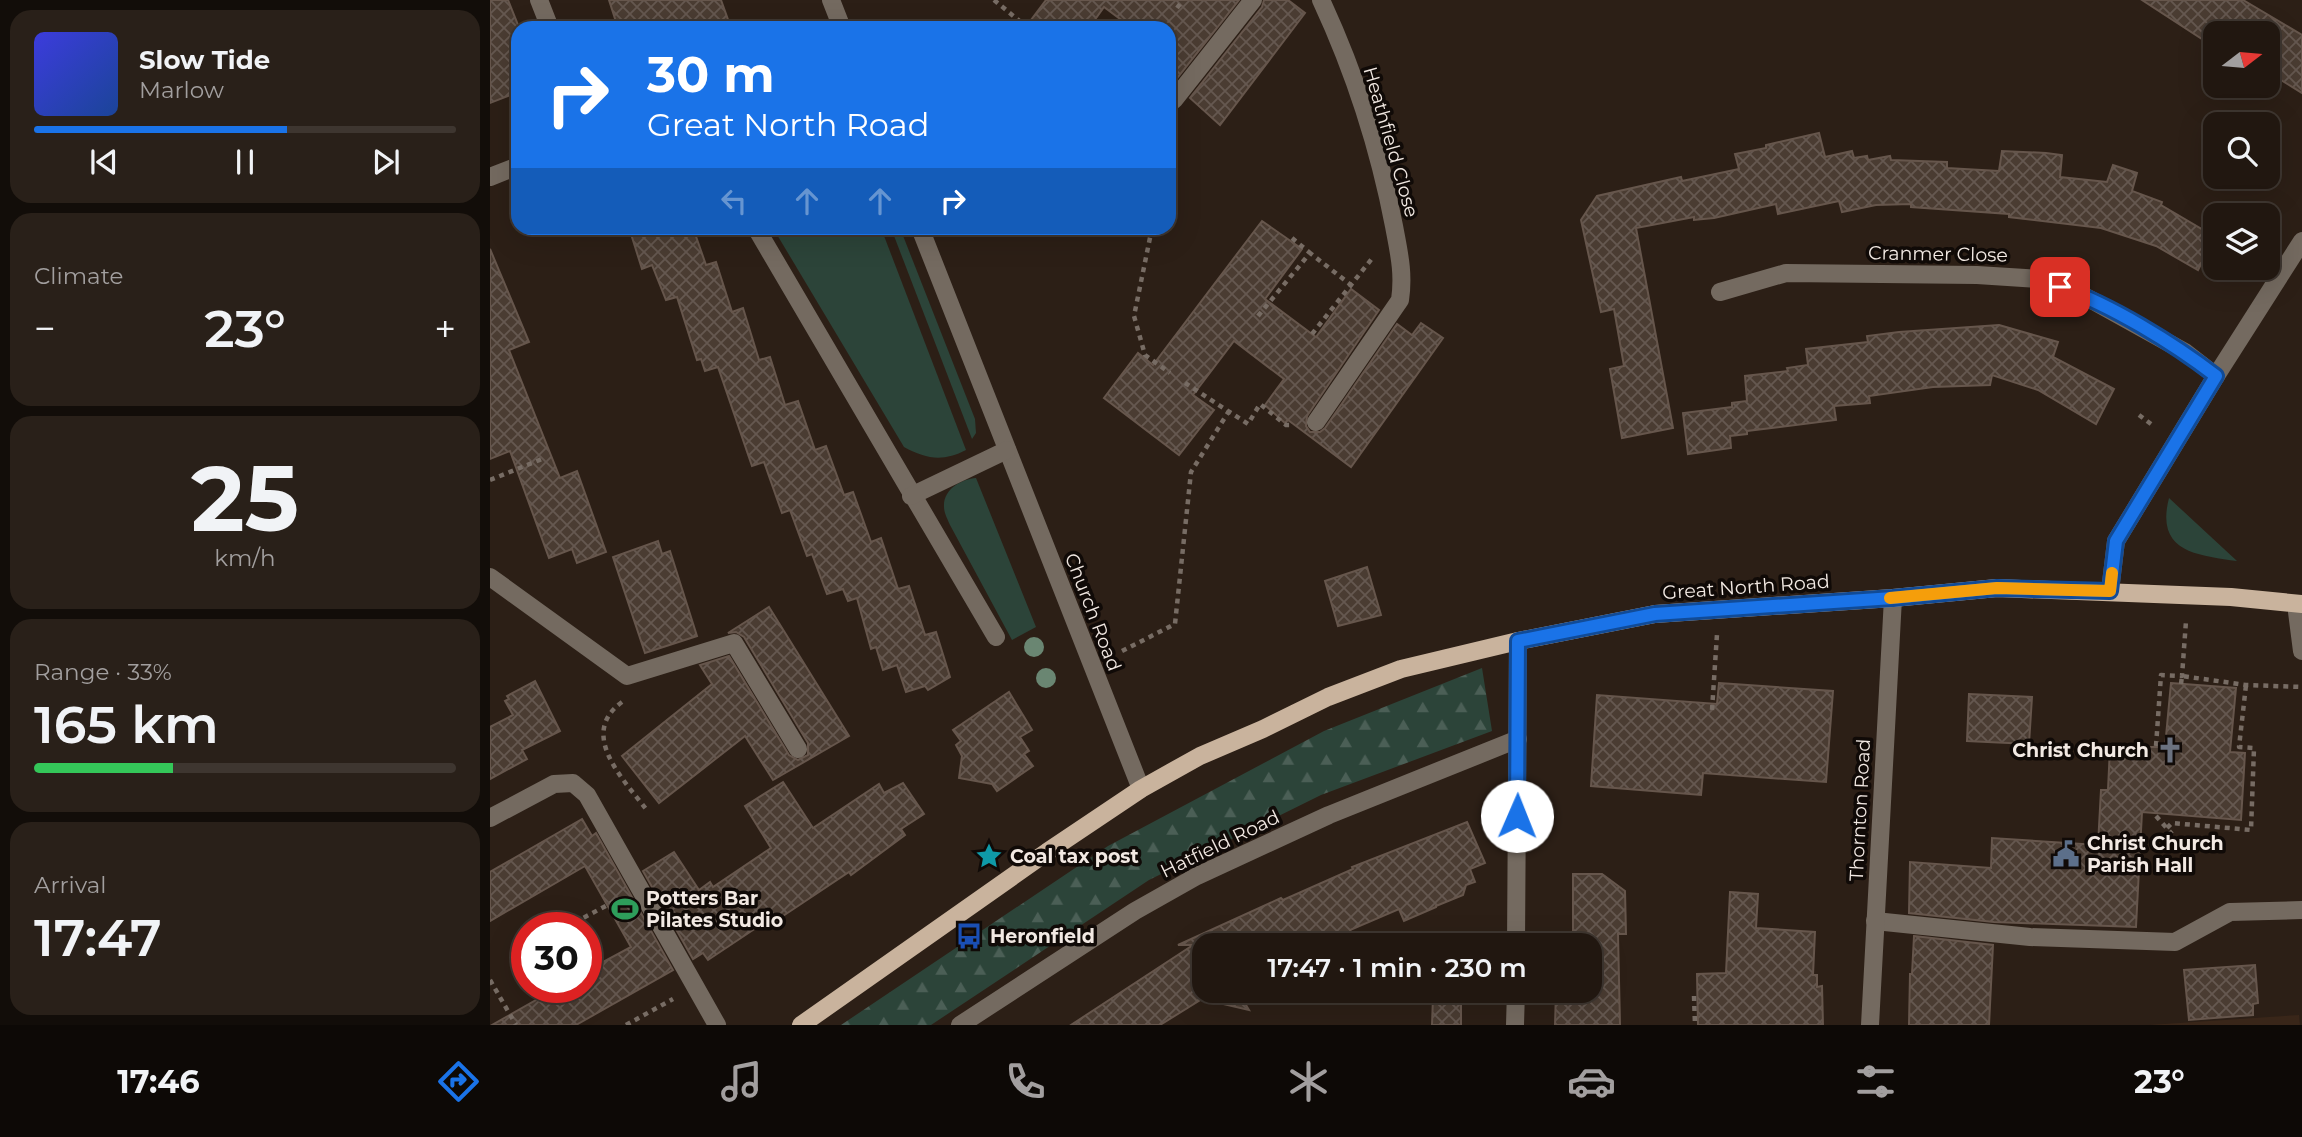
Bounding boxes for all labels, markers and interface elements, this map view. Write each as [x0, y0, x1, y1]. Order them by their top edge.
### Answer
north arrow [2203, 21, 2280, 98]
map controls [2203, 21, 2280, 280]
text: Slow Tide [139, 44, 270, 76]
text: 30 m [647, 45, 775, 104]
icon: right [532, 49, 623, 140]
street label: Heathfield Close [1358, 64, 1424, 220]
text: Marlow [139, 76, 224, 104]
text: Great North Road [647, 105, 929, 144]
button: search [2203, 112, 2280, 189]
icon: previous [85, 143, 123, 181]
icon: pause [226, 143, 264, 181]
icon: next [367, 143, 405, 181]
icon: left [715, 182, 753, 220]
icon: ahead [788, 182, 826, 220]
icon: ahead [861, 182, 899, 220]
icon: right [934, 182, 972, 220]
button: layers [2203, 203, 2280, 280]
street label: Cranmer Close [1868, 241, 2008, 267]
pin [2030, 257, 2090, 317]
text: Climate [34, 262, 123, 290]
icon: arrive [2041, 268, 2079, 306]
text: 23° [204, 297, 286, 360]
text: − [34, 305, 56, 352]
text: + [434, 305, 456, 352]
text: 25 [191, 443, 299, 554]
text: km/h [214, 544, 276, 572]
street label: Church Road [1060, 550, 1126, 674]
street label: Great North Road [1662, 570, 1830, 604]
text: Range · 33% [34, 658, 172, 686]
text: 165 km [34, 693, 219, 756]
church icon: Christ Church [2155, 735, 2185, 765]
street label: Thornton Road [1845, 738, 1875, 882]
place label: Christ Church [2012, 739, 2149, 762]
position arrow [1480, 779, 1554, 853]
street label: Hatfield Road [1157, 805, 1283, 883]
place label: Christ Church Parish Hall [2087, 832, 2224, 877]
public building icon: Christ Church Parish Hall [2051, 839, 2081, 869]
place icon: Coal tax post [974, 841, 1004, 871]
place label: Coal tax post [1010, 845, 1139, 868]
text: Arrival [34, 871, 107, 899]
place label: Potters Bar Pilates Studio [646, 887, 783, 932]
sports icon: Potters Bar Pilates Studio [610, 894, 640, 924]
text: 17:47 [34, 906, 162, 969]
speed limit sign: 30 [511, 912, 602, 1003]
bus stop icon: Heronfield [954, 921, 984, 951]
place label: Heronfield [990, 925, 1095, 948]
text: 17:47 · 1 min · 230 m [1267, 952, 1527, 984]
icon: directions [434, 1057, 483, 1106]
icon: music [717, 1057, 766, 1106]
icon: phone [1001, 1057, 1050, 1106]
icon: climate [1284, 1057, 1333, 1106]
icon: car [1567, 1057, 1616, 1106]
icon: filters [1851, 1057, 1900, 1106]
text: 17:46 [117, 1062, 200, 1101]
text: 23° [2134, 1062, 2185, 1101]

